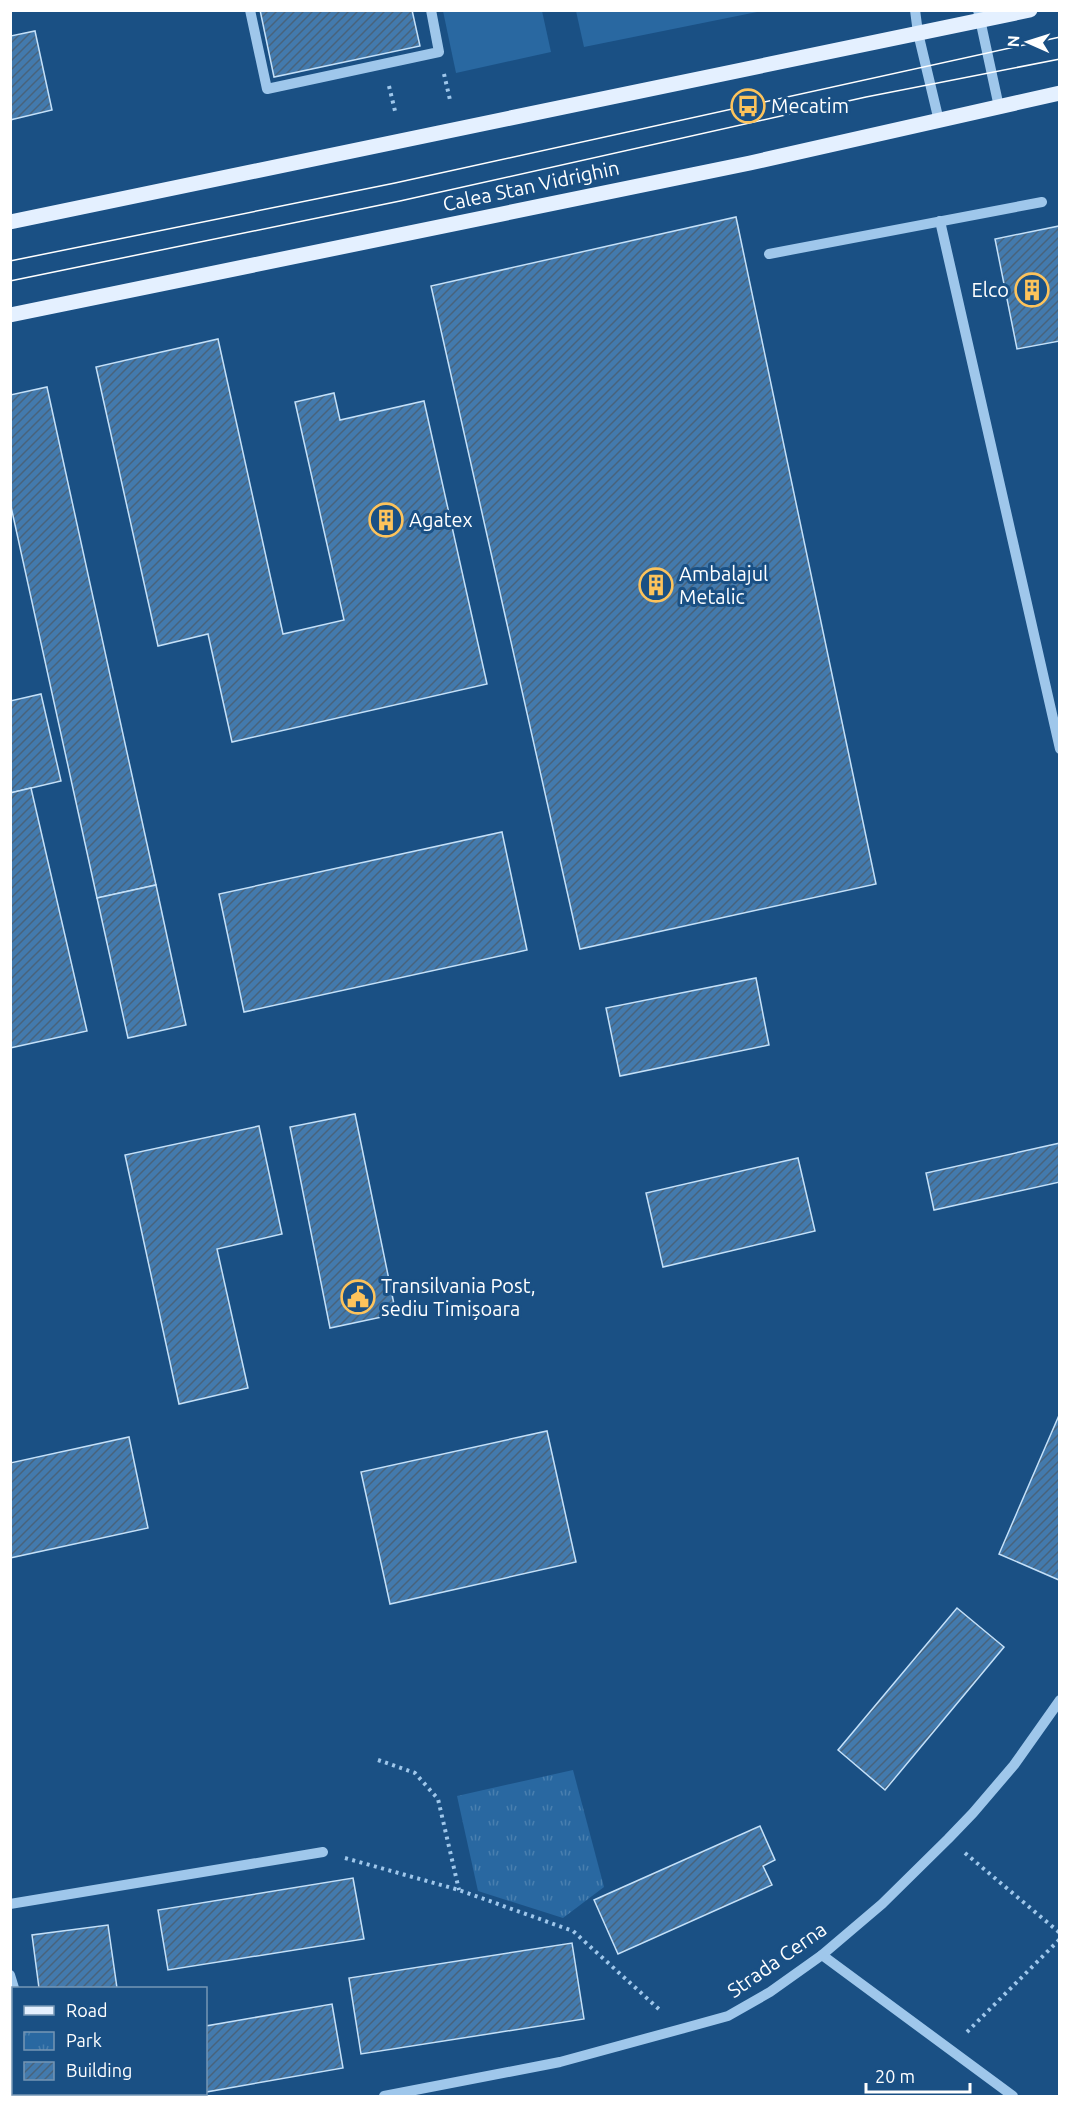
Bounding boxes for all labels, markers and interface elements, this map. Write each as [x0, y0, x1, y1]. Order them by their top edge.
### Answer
north arrow [998, 12, 1058, 72]
text: N [1004, 35, 1022, 48]
bus stop icon: Mecatim [730, 88, 766, 124]
place label: Mecatim [771, 94, 849, 117]
street label: Calea Stan Vidrighin [441, 156, 621, 215]
building icon: Elco [1014, 272, 1050, 308]
place label: Elco [972, 278, 1009, 301]
building icon: Agatex [368, 502, 404, 538]
place label: Agatex [409, 508, 473, 531]
place label: Ambalajul Metalic [679, 562, 768, 608]
building icon: Ambalajul Metalic [638, 567, 674, 603]
place label: Transilvania Post, sediu Timișoara [381, 1274, 536, 1320]
public building icon: Transilvania Post, sediu Timișoara [340, 1279, 376, 1315]
street label: Strada Cerna [723, 1917, 831, 2002]
legend [12, 1987, 207, 2095]
text: Road [66, 2000, 108, 2020]
text: Park [66, 2030, 102, 2050]
scale bar [866, 2056, 970, 2094]
text: Building [66, 2060, 132, 2080]
text: 20 m [875, 2066, 915, 2086]

